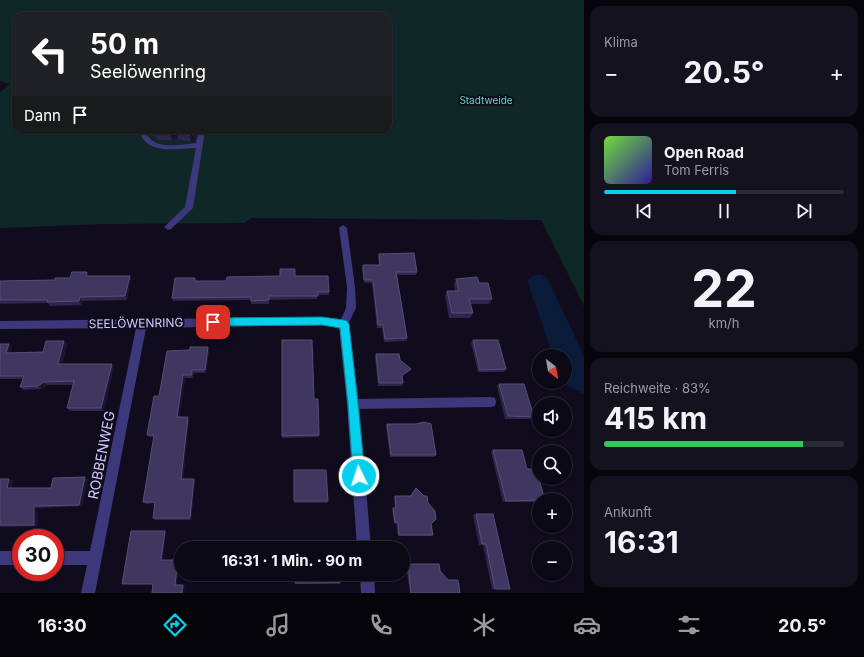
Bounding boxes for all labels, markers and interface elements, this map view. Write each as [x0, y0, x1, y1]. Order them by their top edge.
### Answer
text: 50 m [90, 27, 159, 61]
icon: left [24, 28, 76, 80]
text: Klima [604, 34, 638, 50]
text: 20.5° [684, 54, 764, 90]
text: − [604, 60, 619, 86]
text: + [829, 60, 844, 86]
text: Seelöwenring [90, 61, 206, 82]
park label: Stadtweide [459, 94, 513, 106]
icon: arrive [69, 104, 91, 126]
text: Dann [24, 106, 61, 125]
text: Open Road [664, 143, 744, 162]
text: Tom Ferris [664, 162, 729, 178]
icon: previous [633, 200, 655, 222]
icon: pause [713, 200, 735, 222]
icon: next [793, 200, 815, 222]
text: 22 [691, 257, 757, 320]
pin [196, 305, 230, 339]
icon: arrive [202, 311, 224, 333]
street label: SEELÖWENRING [88, 315, 184, 331]
text: km/h [709, 315, 739, 331]
north arrow [532, 349, 572, 389]
map controls [532, 349, 572, 581]
text: Reichweite · 83% [604, 380, 711, 396]
button: sound [532, 397, 572, 437]
text: 415 km [604, 400, 707, 436]
street label: ROBBENWEG [84, 409, 118, 501]
button: search [532, 445, 572, 485]
position arrow [338, 455, 380, 497]
button: + [532, 493, 572, 533]
text: Ankunft [604, 504, 652, 520]
text: 16:31 [604, 524, 679, 560]
speed limit sign: 30 [12, 529, 64, 581]
button: − [532, 541, 572, 581]
text: 16:31 · 1 Min. · 90 m [222, 551, 362, 570]
icon: directions [161, 611, 189, 639]
icon: music [264, 611, 292, 639]
icon: phone [367, 611, 395, 639]
icon: climate [470, 611, 498, 639]
icon: car [573, 611, 601, 639]
icon: filters [675, 611, 703, 639]
text: 16:30 [37, 615, 87, 636]
text: 20.5° [778, 615, 827, 636]

